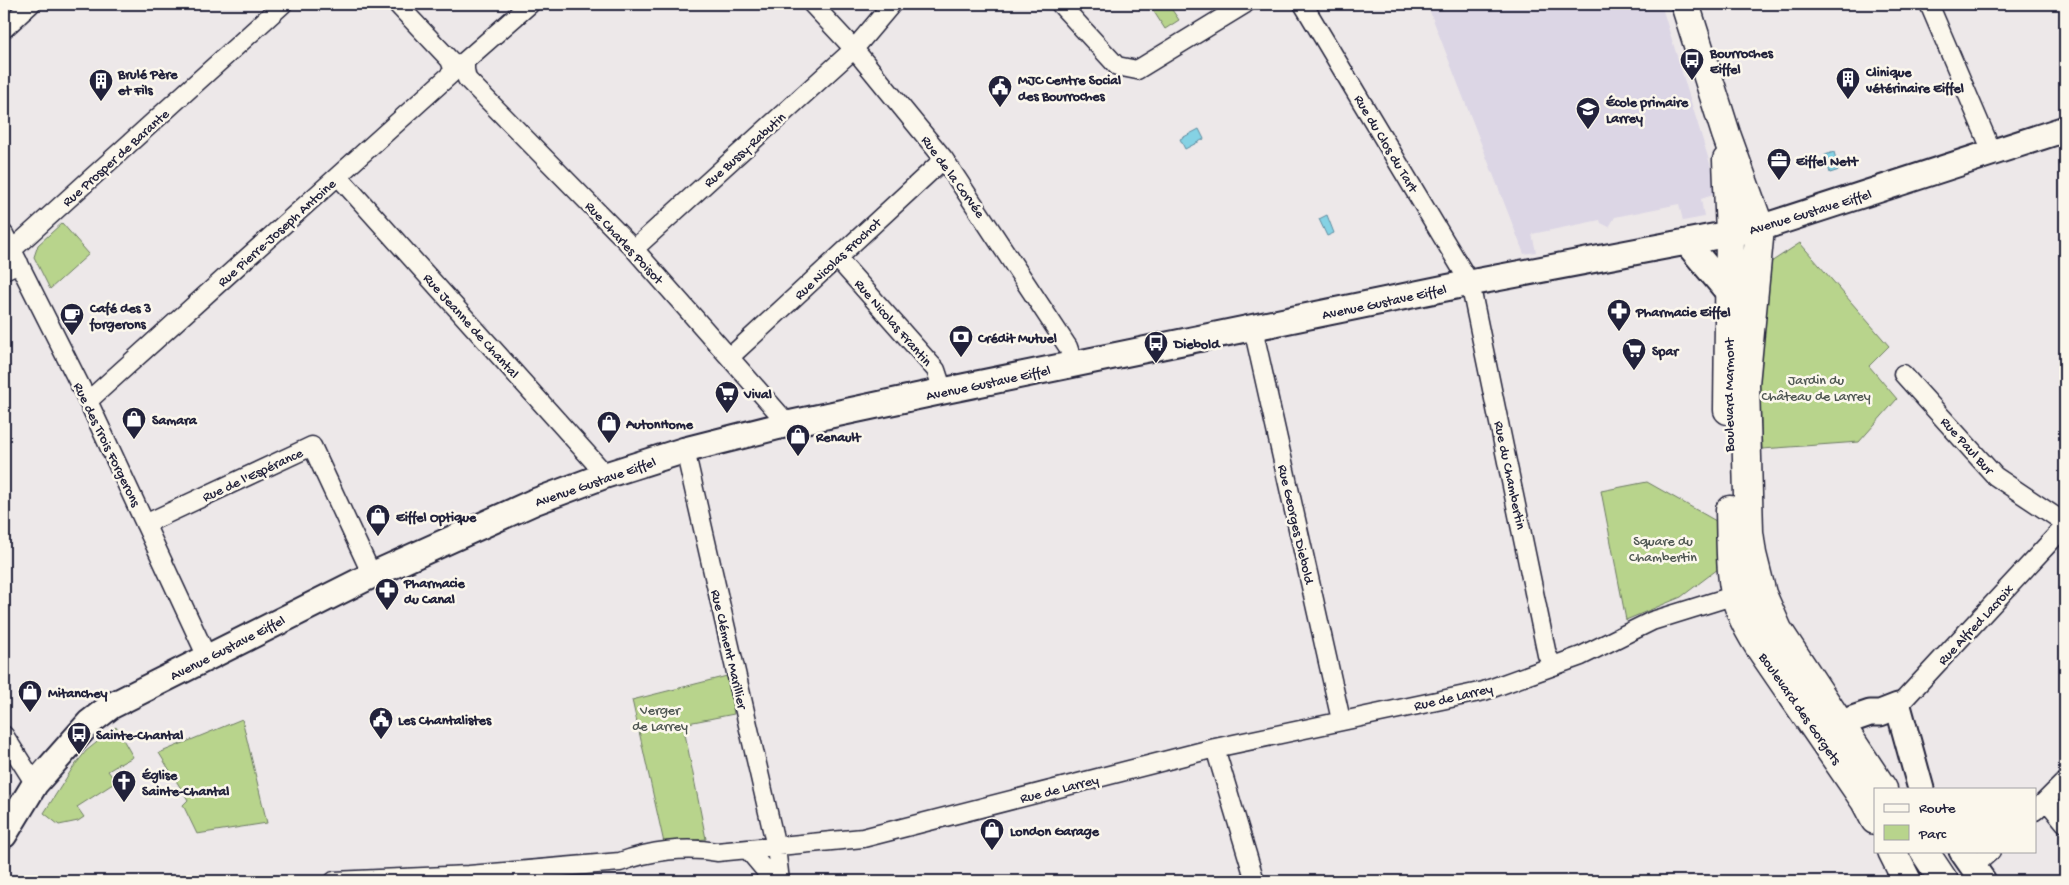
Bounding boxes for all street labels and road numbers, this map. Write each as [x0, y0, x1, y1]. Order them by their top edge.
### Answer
street label: Rue du Clos du Tart [1349, 92, 1421, 197]
street label: Rue Prosper de Barante [60, 106, 174, 211]
street label: Rue Bussy-Rabutin [701, 109, 790, 192]
street label: Rue de la Corvée [916, 133, 988, 223]
street label: Rue Pierre-Joseph Antoine [215, 176, 341, 292]
street label: Avenue Gustave Eiffel [1748, 187, 1874, 240]
street label: Rue Charles Poisot [580, 199, 667, 290]
street label: Rue Nicolas Frochot [792, 214, 887, 304]
street label: Rue Jeanne de Chantal [418, 271, 522, 383]
street label: Rue Nicolas Frantin [850, 277, 935, 371]
street label: Avenue Gustave Eiffel [1321, 282, 1448, 325]
street label: Boulevard Marmont [1722, 337, 1739, 453]
street label: Avenue Gustave Eiffel [925, 363, 1052, 406]
street label: Rue des Trois Forgerons [68, 380, 144, 511]
street label: Rue Paul Bur [1936, 414, 1997, 480]
street label: Rue du Chambertin [1489, 420, 1528, 532]
street label: Rue de l'Espérance [200, 445, 307, 507]
street label: Avenue Gustave Eiffel [533, 455, 659, 512]
street label: Rue Georges Diebold [1273, 463, 1317, 588]
street label: Rue Alfred Lacroix [1935, 581, 2019, 670]
street label: Rue Clément Marillier [706, 588, 750, 712]
street label: Avenue Gustave Eiffel [168, 613, 288, 686]
street label: Boulevard des Gorgets [1753, 649, 1844, 769]
street label: Rue de Larrey [1413, 681, 1495, 716]
street label: Rue de Larrey [1019, 772, 1101, 808]

